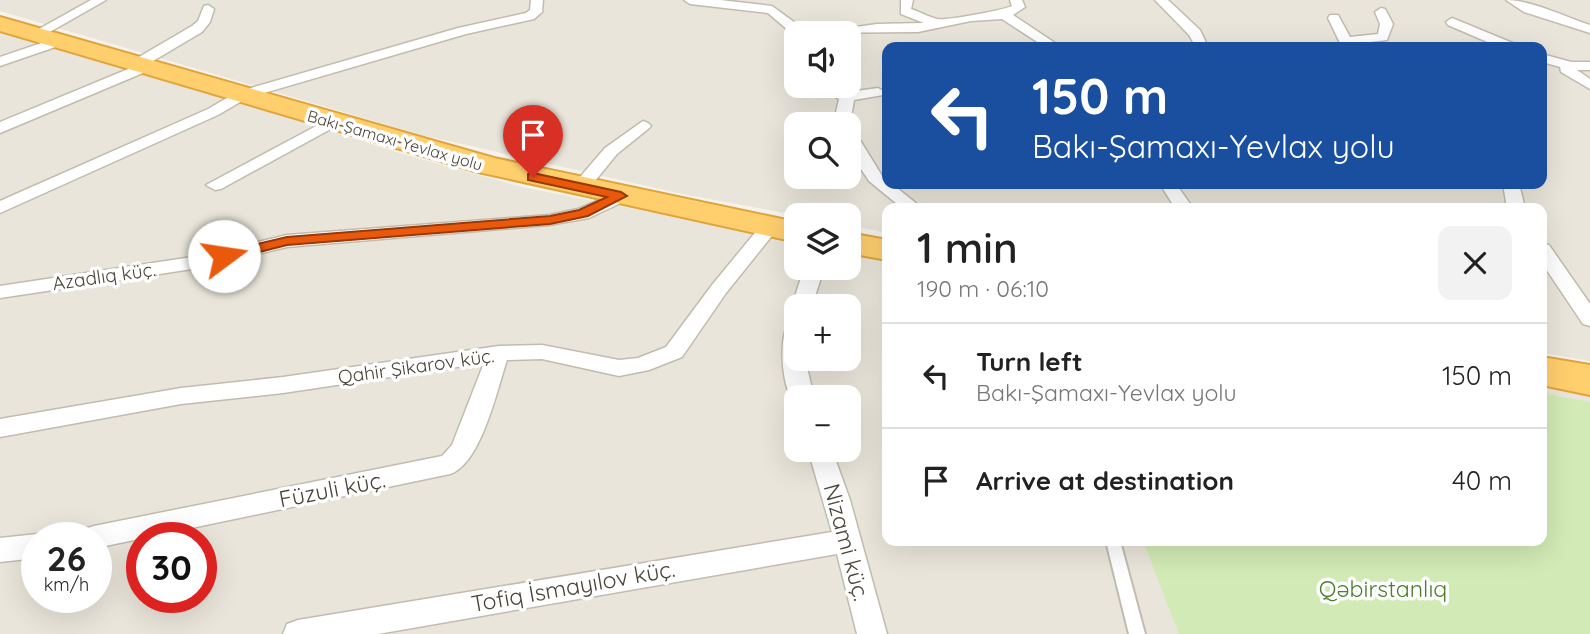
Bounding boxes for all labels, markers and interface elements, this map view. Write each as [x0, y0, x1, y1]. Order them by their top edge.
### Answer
map controls [784, 21, 861, 462]
button: sound [784, 21, 861, 98]
text: 150 m [1032, 65, 1168, 126]
icon: left [917, 70, 1008, 161]
street label: Bakı-Şamaxı-Yevlax yolu [305, 105, 485, 175]
pin [503, 105, 563, 177]
button: search [784, 112, 861, 189]
icon: arrive [514, 116, 552, 154]
text: Bakı-Şamaxı-Yevlax yolu [1032, 126, 1395, 166]
button: layers [784, 203, 861, 280]
position arrow [187, 219, 261, 293]
text: 1 min [917, 221, 1018, 274]
button: close [1438, 226, 1512, 300]
street label: Azadlıq küç. [51, 257, 157, 295]
text: 190 m · 06:10 [917, 274, 1049, 303]
button: + [784, 294, 861, 371]
street label: Qahir Şikarov küç. [336, 343, 496, 389]
text: Turn left [976, 345, 1083, 378]
icon: left [917, 357, 955, 395]
text: 150 m [1442, 359, 1512, 392]
text: Bakı-Şamaxı-Yevlax yolu [976, 378, 1237, 407]
button: − [784, 385, 861, 462]
icon: arrive [917, 462, 955, 500]
street label: Füzuli küç. [276, 464, 388, 514]
text: Arrive at destination [976, 464, 1234, 497]
text: 40 m [1452, 464, 1512, 497]
street label: Nizami küç. [817, 480, 877, 604]
speed limit sign: 30 [126, 522, 217, 613]
text: 26 [47, 536, 86, 580]
street label: Tofiq İsmayılov küç. [469, 554, 677, 618]
text: km/h [44, 573, 89, 596]
park label: Qəbirstanlıq [1319, 574, 1447, 603]

